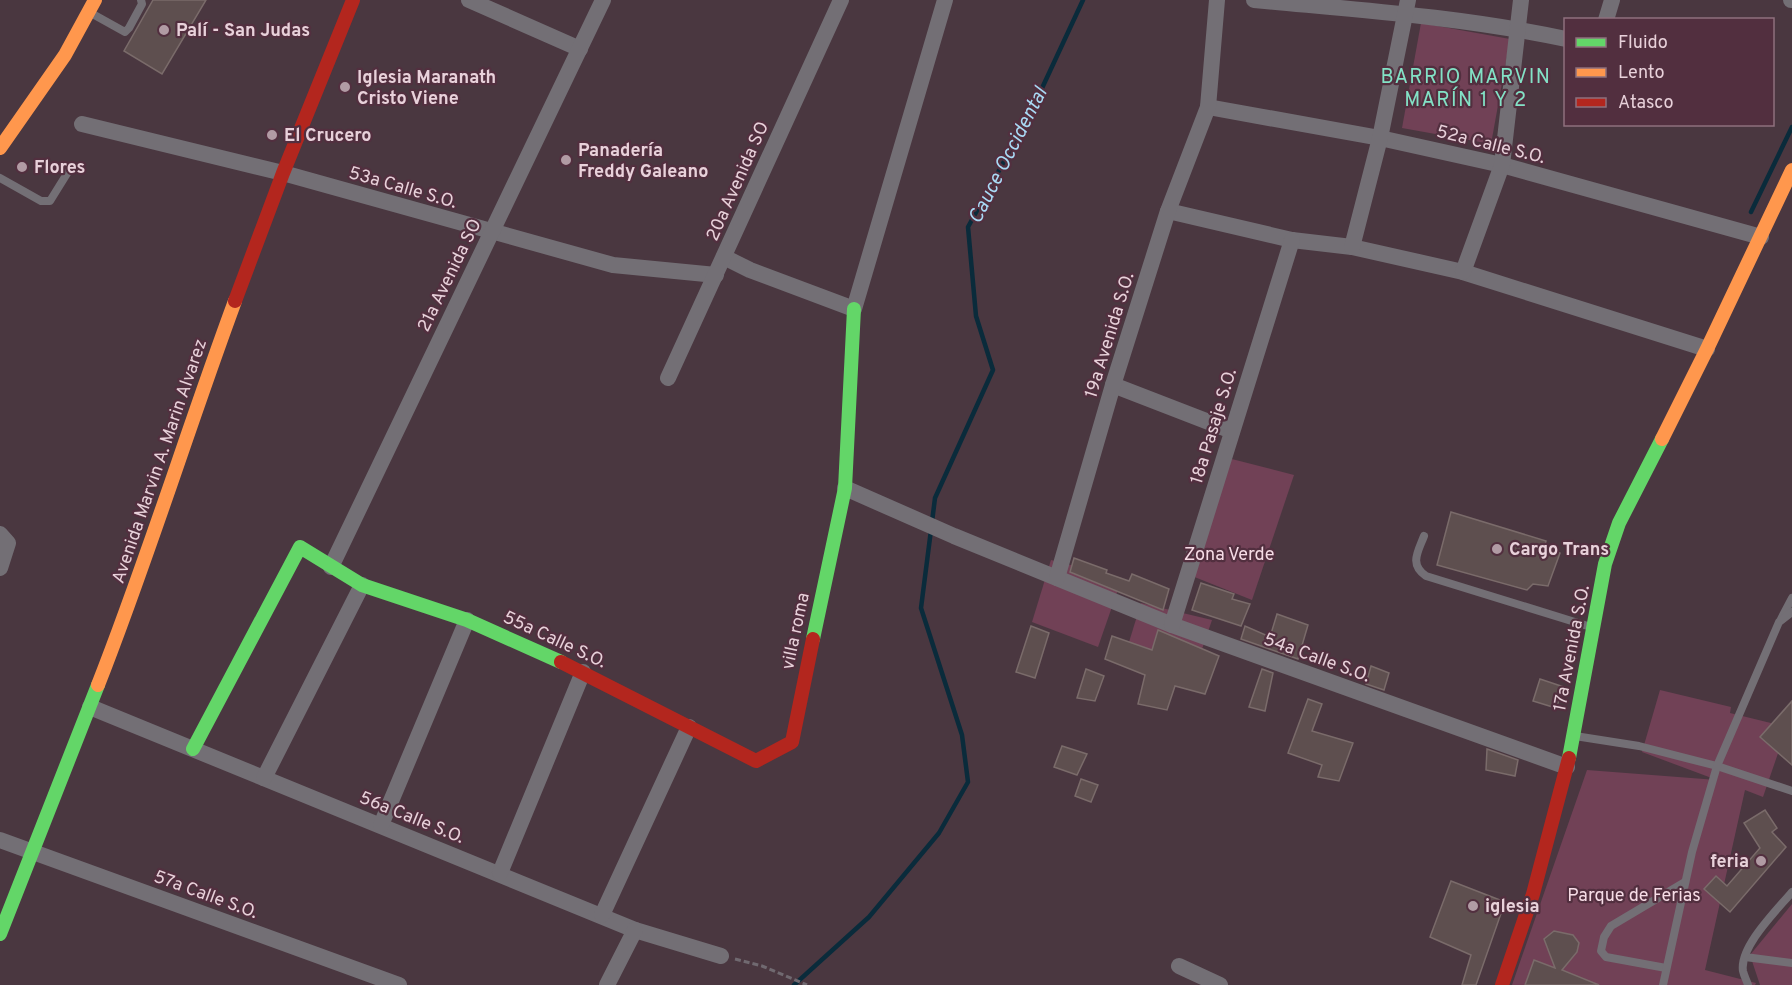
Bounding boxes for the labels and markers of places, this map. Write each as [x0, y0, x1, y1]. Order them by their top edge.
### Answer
place label: Palí - San Judas [176, 20, 310, 43]
marker: Palí - San Judas [157, 23, 171, 37]
place label: Iglesia Maranath Cristo Viene [357, 67, 496, 111]
marker: Iglesia Maranath Cristo Viene [338, 80, 352, 94]
place label: El Crucero [284, 125, 372, 148]
marker: El Crucero [265, 128, 279, 142]
place label: Panadería Freddy Galeano [578, 140, 708, 184]
marker: Panadería Freddy Galeano [559, 153, 573, 167]
place label: Flores [34, 157, 85, 180]
marker: Flores [15, 160, 29, 174]
place label: Cargo Trans [1509, 539, 1609, 562]
marker: Cargo Trans [1490, 542, 1504, 556]
place label: feria [1710, 851, 1749, 874]
marker: feria [1754, 854, 1768, 868]
place label: iglesia [1485, 896, 1540, 919]
marker: iglesia [1466, 899, 1480, 913]

